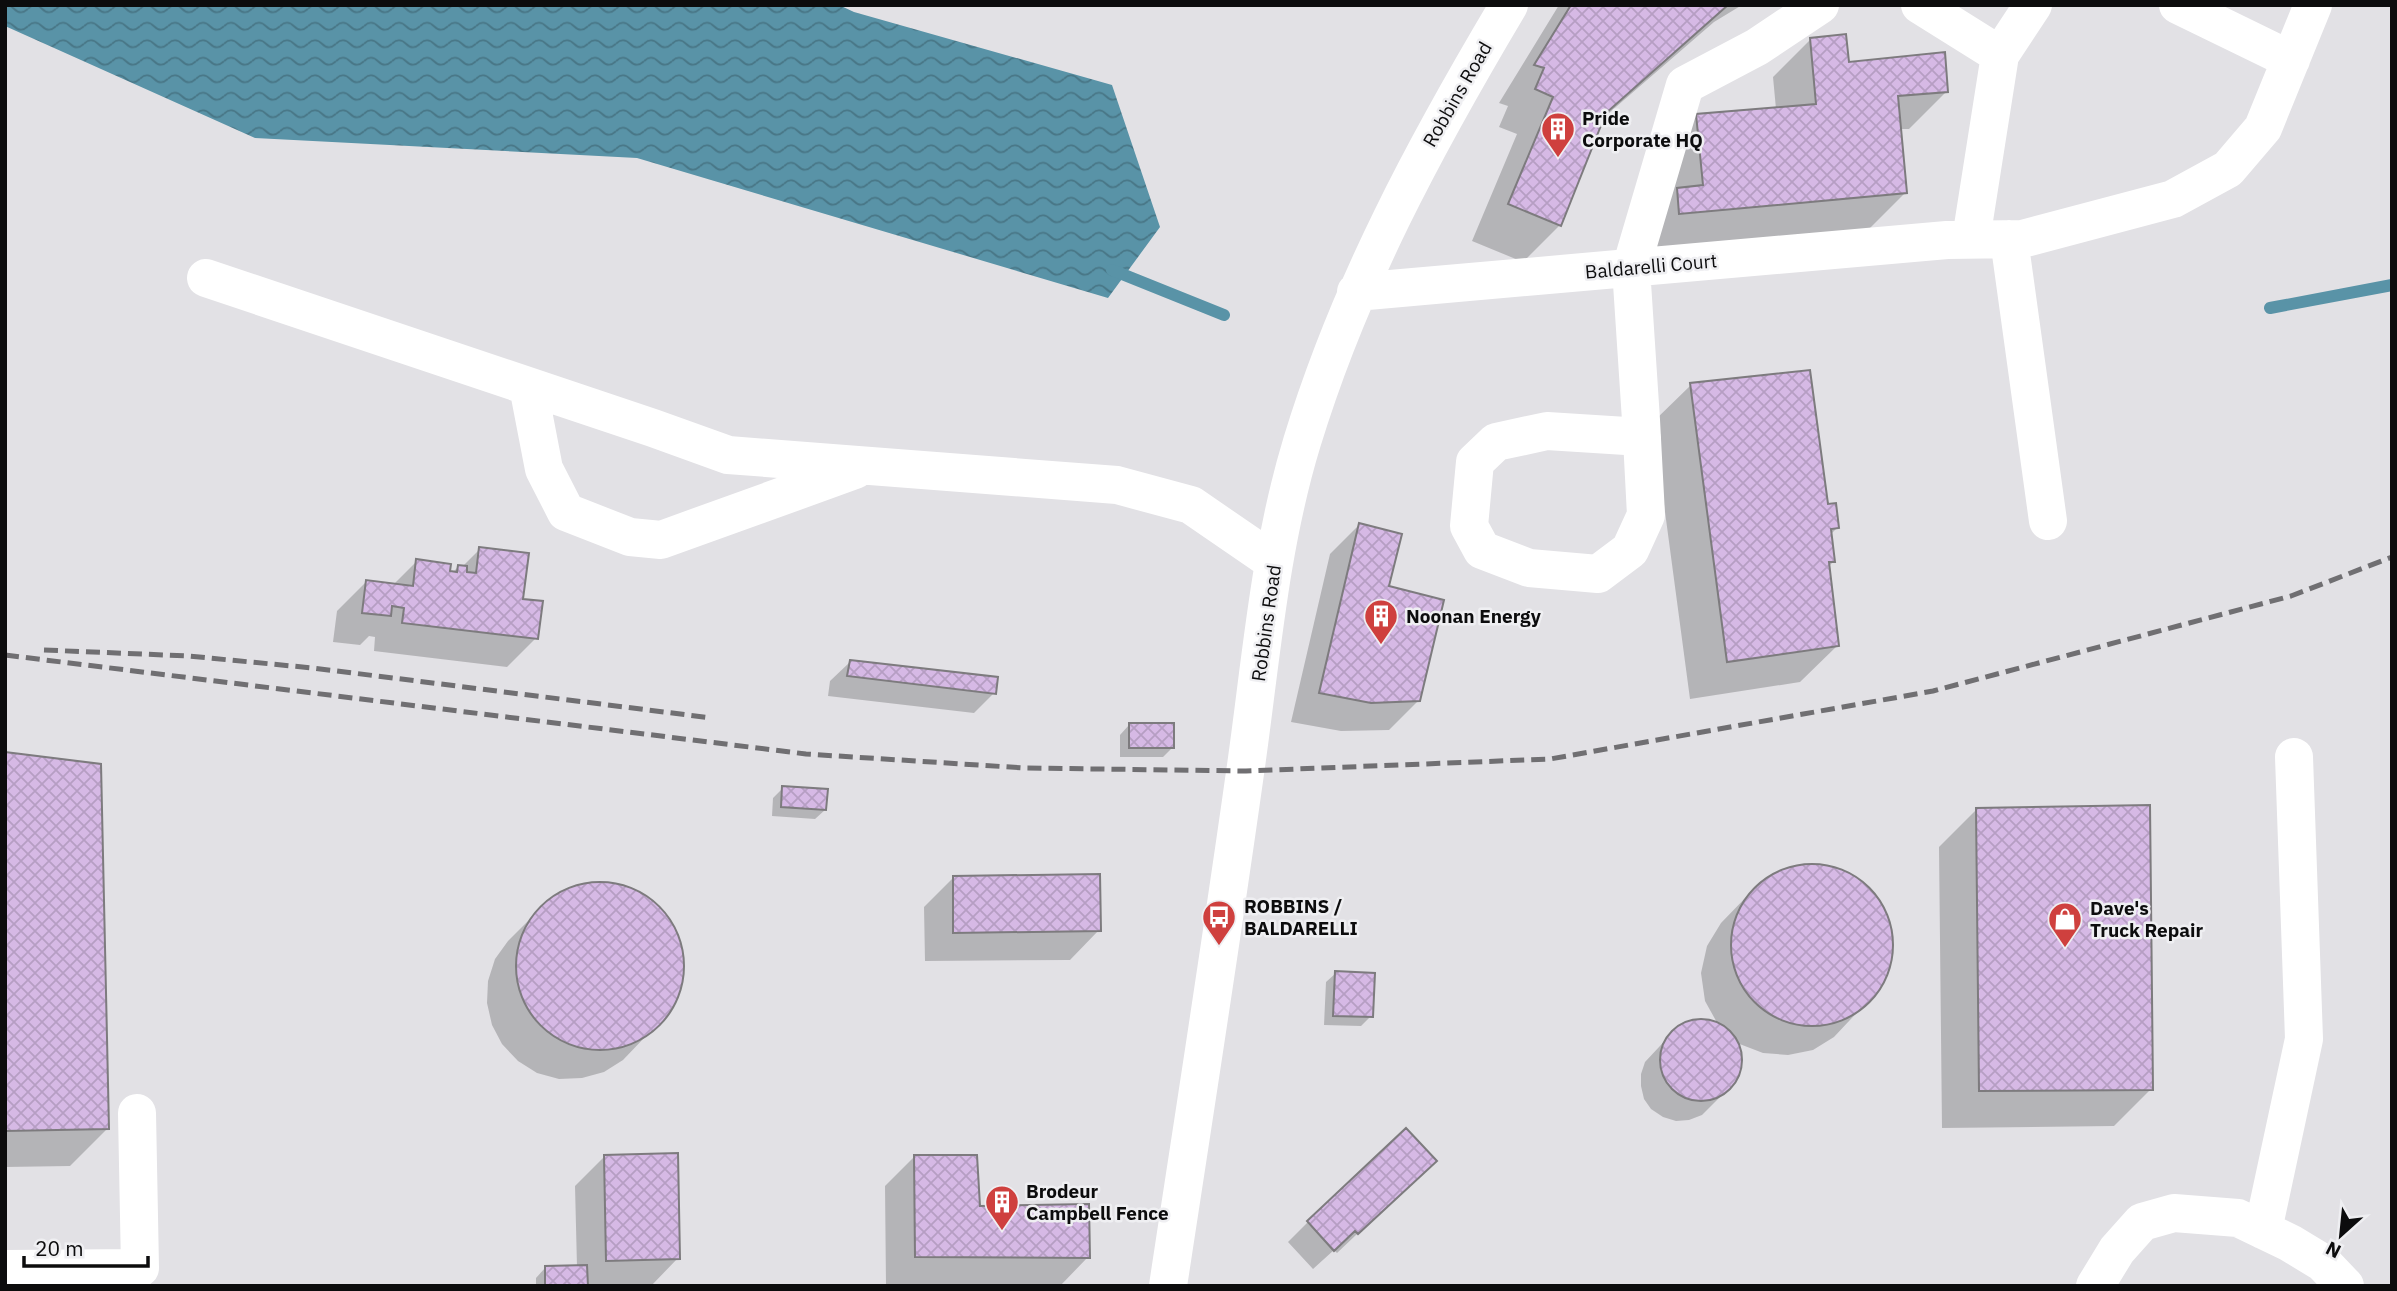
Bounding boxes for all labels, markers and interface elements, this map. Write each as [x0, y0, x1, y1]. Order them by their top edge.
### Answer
street label: Robbins Road [1417, 37, 1497, 151]
place label: Pride Corporate HQ [1582, 106, 1703, 152]
building icon: Pride Corporate HQ [1539, 110, 1577, 159]
street label: Baldarelli Court [1584, 248, 1718, 284]
street label: Robbins Road [1246, 563, 1286, 683]
building icon: Noonan Energy [1362, 597, 1400, 646]
place label: Noonan Energy [1406, 604, 1542, 628]
place label: ROBBINS / BALDARELLI [1244, 894, 1358, 940]
place label: Dave's Truck Repair [2090, 896, 2204, 942]
bus stop icon: ROBBINS / BALDARELLI [1200, 898, 1238, 947]
shop icon: Dave's Truck Repair [2046, 900, 2084, 949]
place label: Brodeur Campbell Fence [1026, 1179, 1169, 1225]
building icon: Brodeur Campbell Fence [983, 1183, 1021, 1232]
north arrow [2306, 1200, 2376, 1270]
scale bar [24, 1224, 149, 1268]
text: 20 m [35, 1234, 84, 1262]
text: N [2322, 1236, 2345, 1264]

